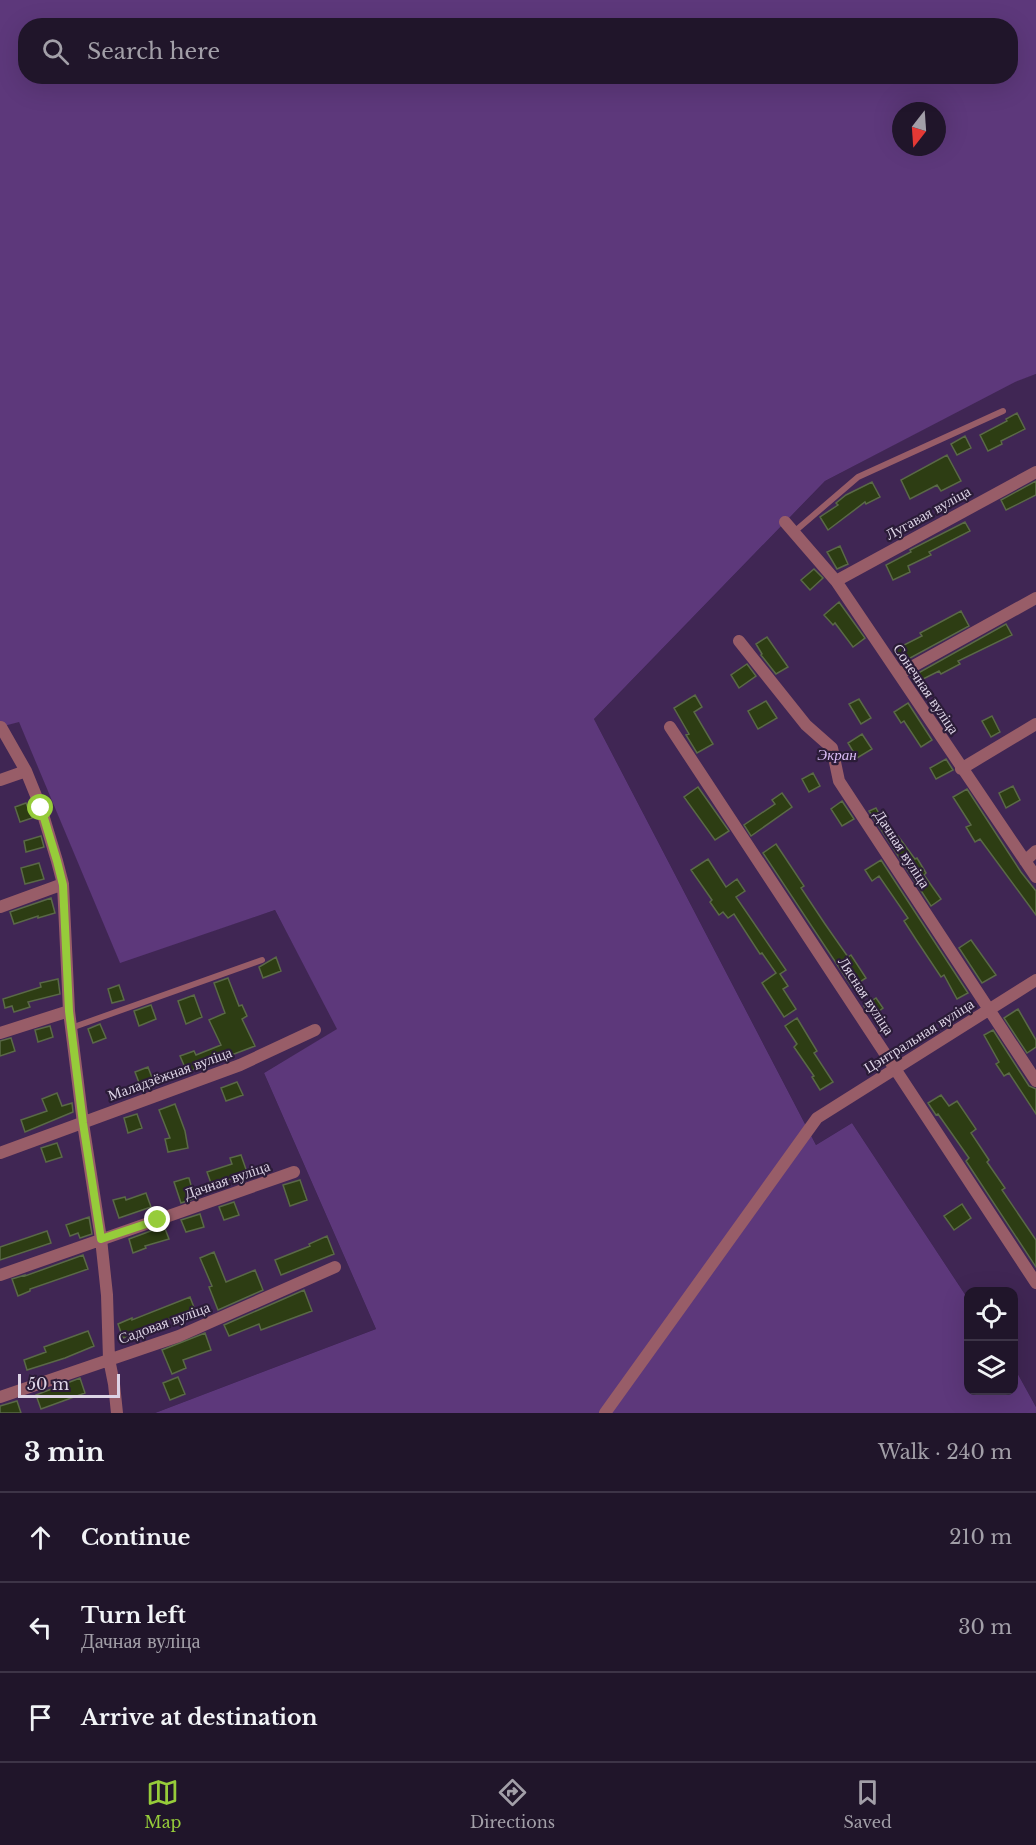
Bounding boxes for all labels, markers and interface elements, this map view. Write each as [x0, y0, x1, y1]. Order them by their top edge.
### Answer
search box [18, 18, 1018, 84]
icon: search [39, 35, 72, 68]
text: Search here [87, 38, 220, 65]
north arrow [892, 102, 946, 156]
street label: Лугавая вуліца [882, 481, 974, 544]
street label: Сонечная вуліца [889, 640, 964, 738]
park label: Экран [817, 745, 857, 764]
route start [27, 794, 53, 820]
street label: Дачная вуліца [870, 806, 935, 892]
street label: Лясная вуліца [834, 953, 899, 1039]
street label: Цэнтральная вуліца [860, 994, 978, 1077]
street label: Маладзёжная вуліца [105, 1042, 235, 1105]
street label: Дачная вуліца [181, 1156, 273, 1203]
route end [144, 1206, 170, 1232]
map controls [964, 1287, 1018, 1395]
button: locate [964, 1287, 1018, 1341]
street label: Садовая вуліца [115, 1297, 213, 1348]
button: layers [964, 1341, 1018, 1395]
scale bar [18, 1371, 120, 1398]
text: 50 m [27, 1374, 69, 1394]
text: 3 min [24, 1436, 105, 1468]
text: Walk · 240 m [878, 1440, 1012, 1464]
icon: ahead [24, 1521, 57, 1554]
text: Continue [81, 1524, 190, 1551]
text: 210 m [949, 1525, 1012, 1549]
text: Turn left [81, 1602, 186, 1629]
icon: left [24, 1611, 57, 1644]
text: 30 m [958, 1615, 1012, 1639]
text: Дачная вуліца [81, 1629, 200, 1653]
icon: arrive [24, 1701, 57, 1734]
text: Arrive at destination [81, 1704, 318, 1731]
tab: Map [144, 1776, 181, 1832]
tab: Directions [470, 1776, 555, 1832]
tab: Saved [843, 1776, 892, 1832]

